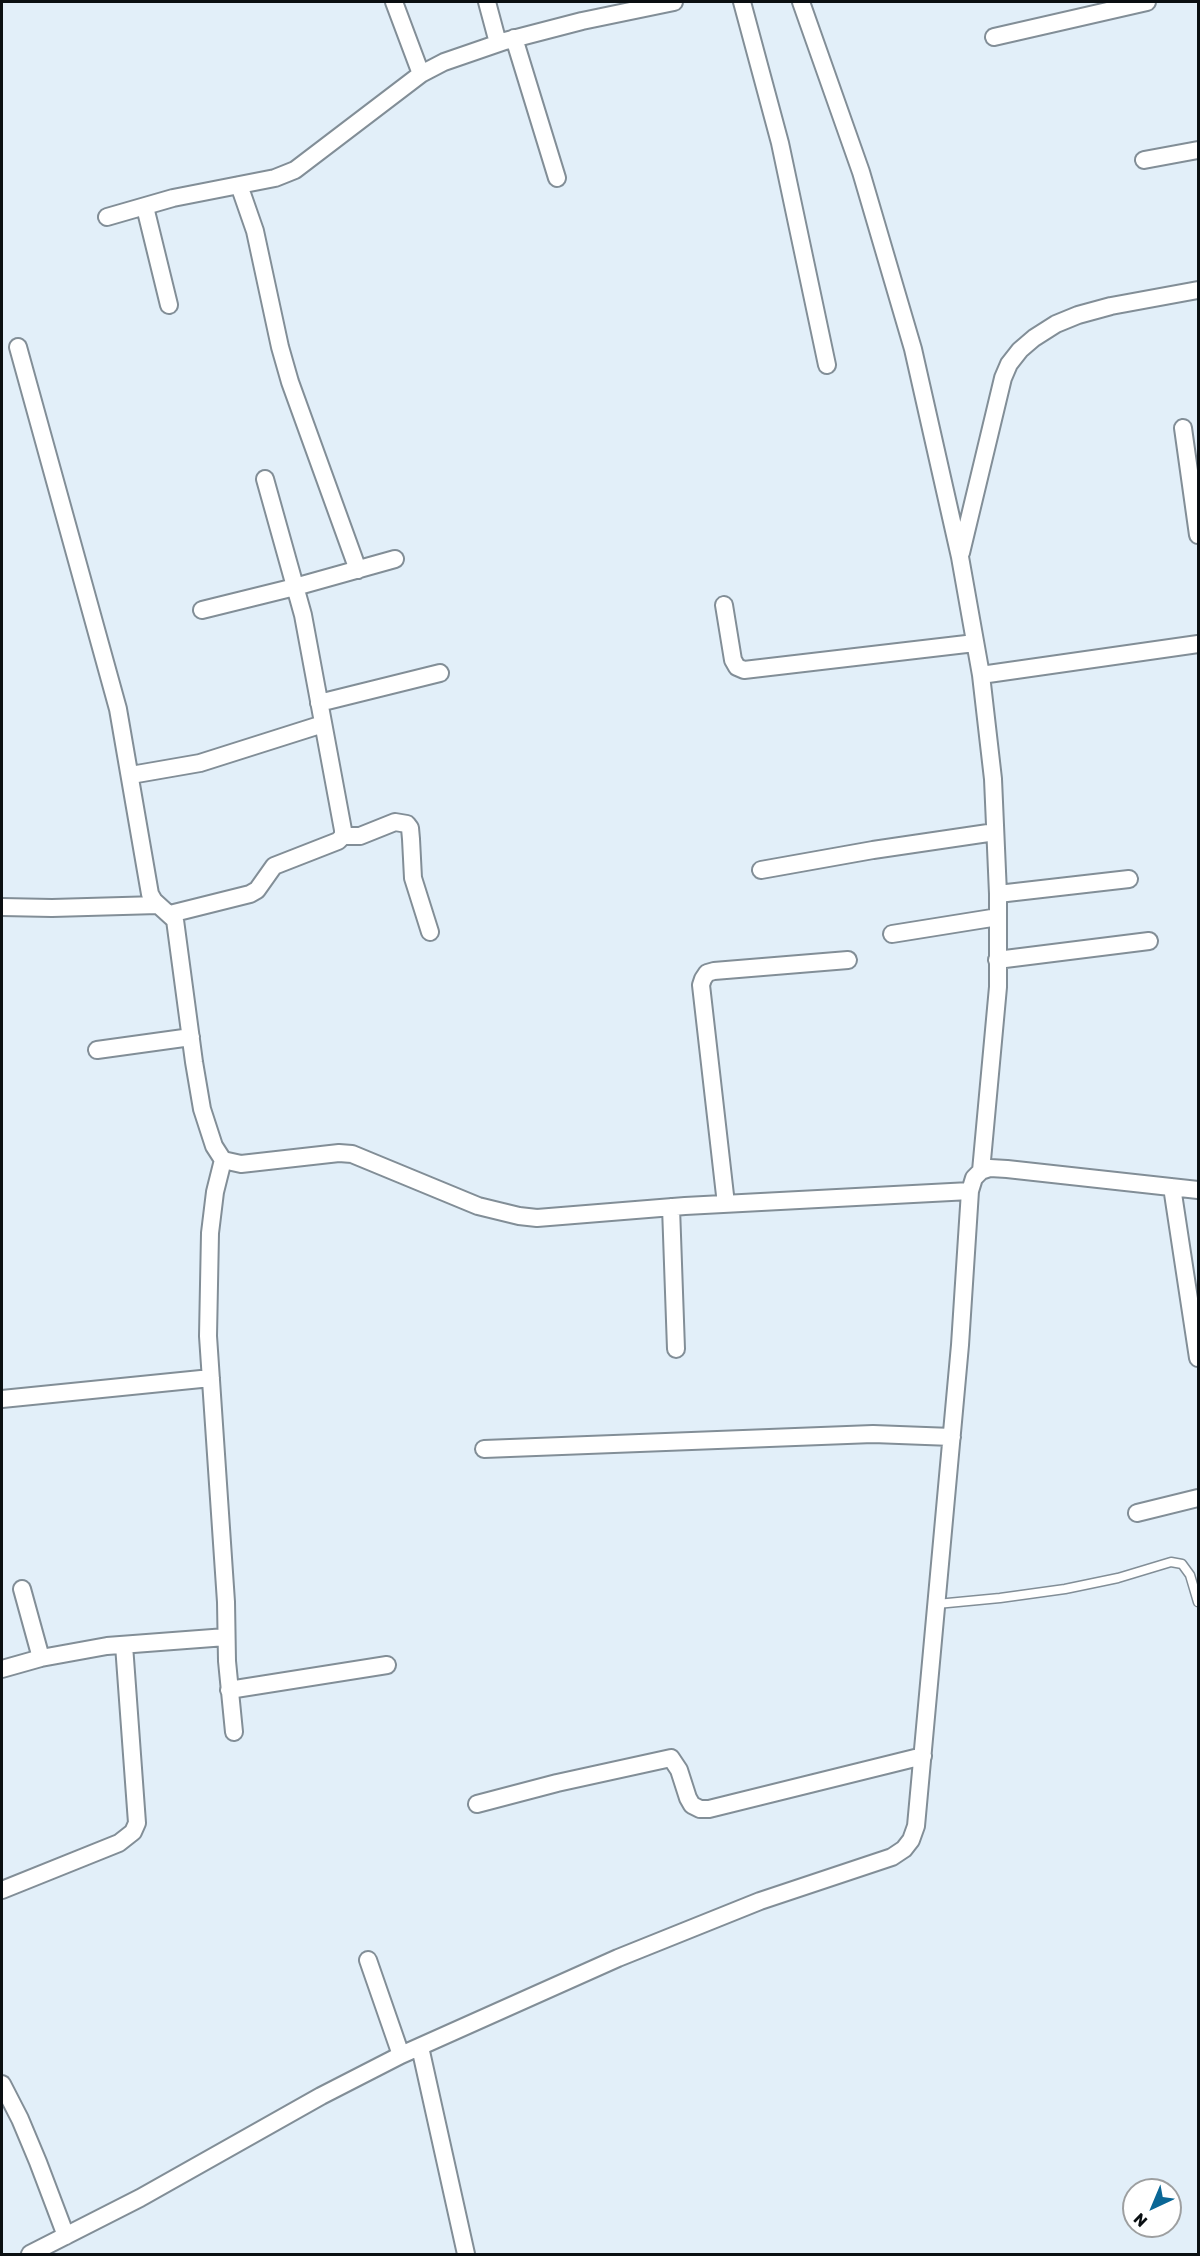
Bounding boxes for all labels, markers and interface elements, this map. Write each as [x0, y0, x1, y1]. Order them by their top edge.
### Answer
north arrow [1122, 2178, 1182, 2238]
text: N [1130, 2209, 1151, 2231]

